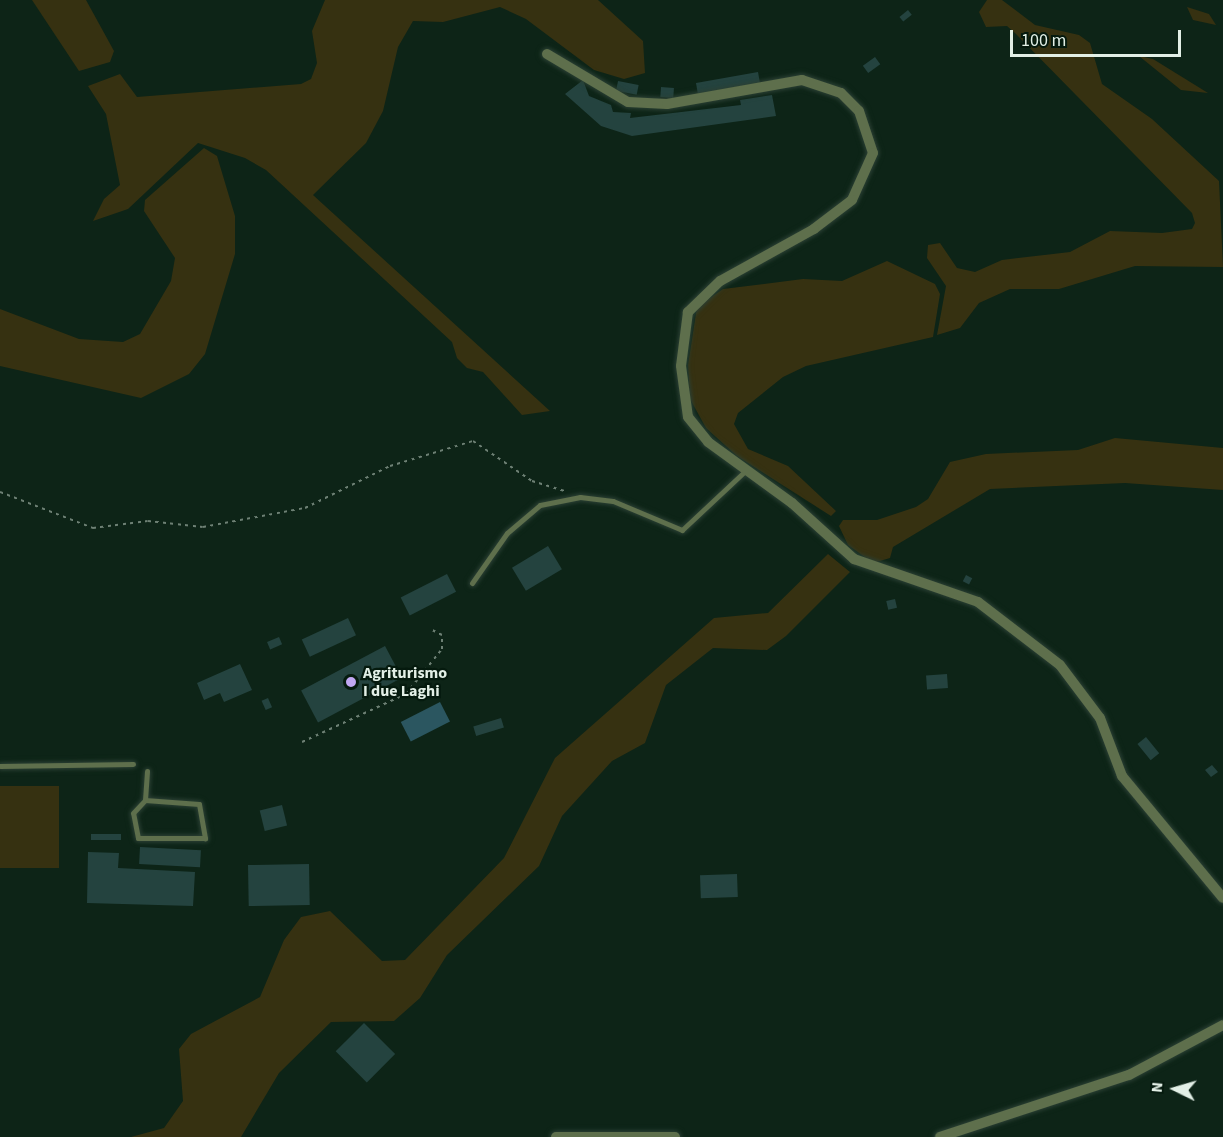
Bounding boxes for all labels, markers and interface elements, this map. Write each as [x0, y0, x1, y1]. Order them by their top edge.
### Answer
scale bar [1013, 18, 1184, 56]
text: 100 m [1021, 28, 1066, 53]
place label: Agriturismo I due Laghi [363, 663, 447, 701]
marker: Agriturismo I due Laghi [344, 675, 358, 689]
north arrow [1145, 1059, 1205, 1119]
text: N [1146, 1081, 1168, 1094]

